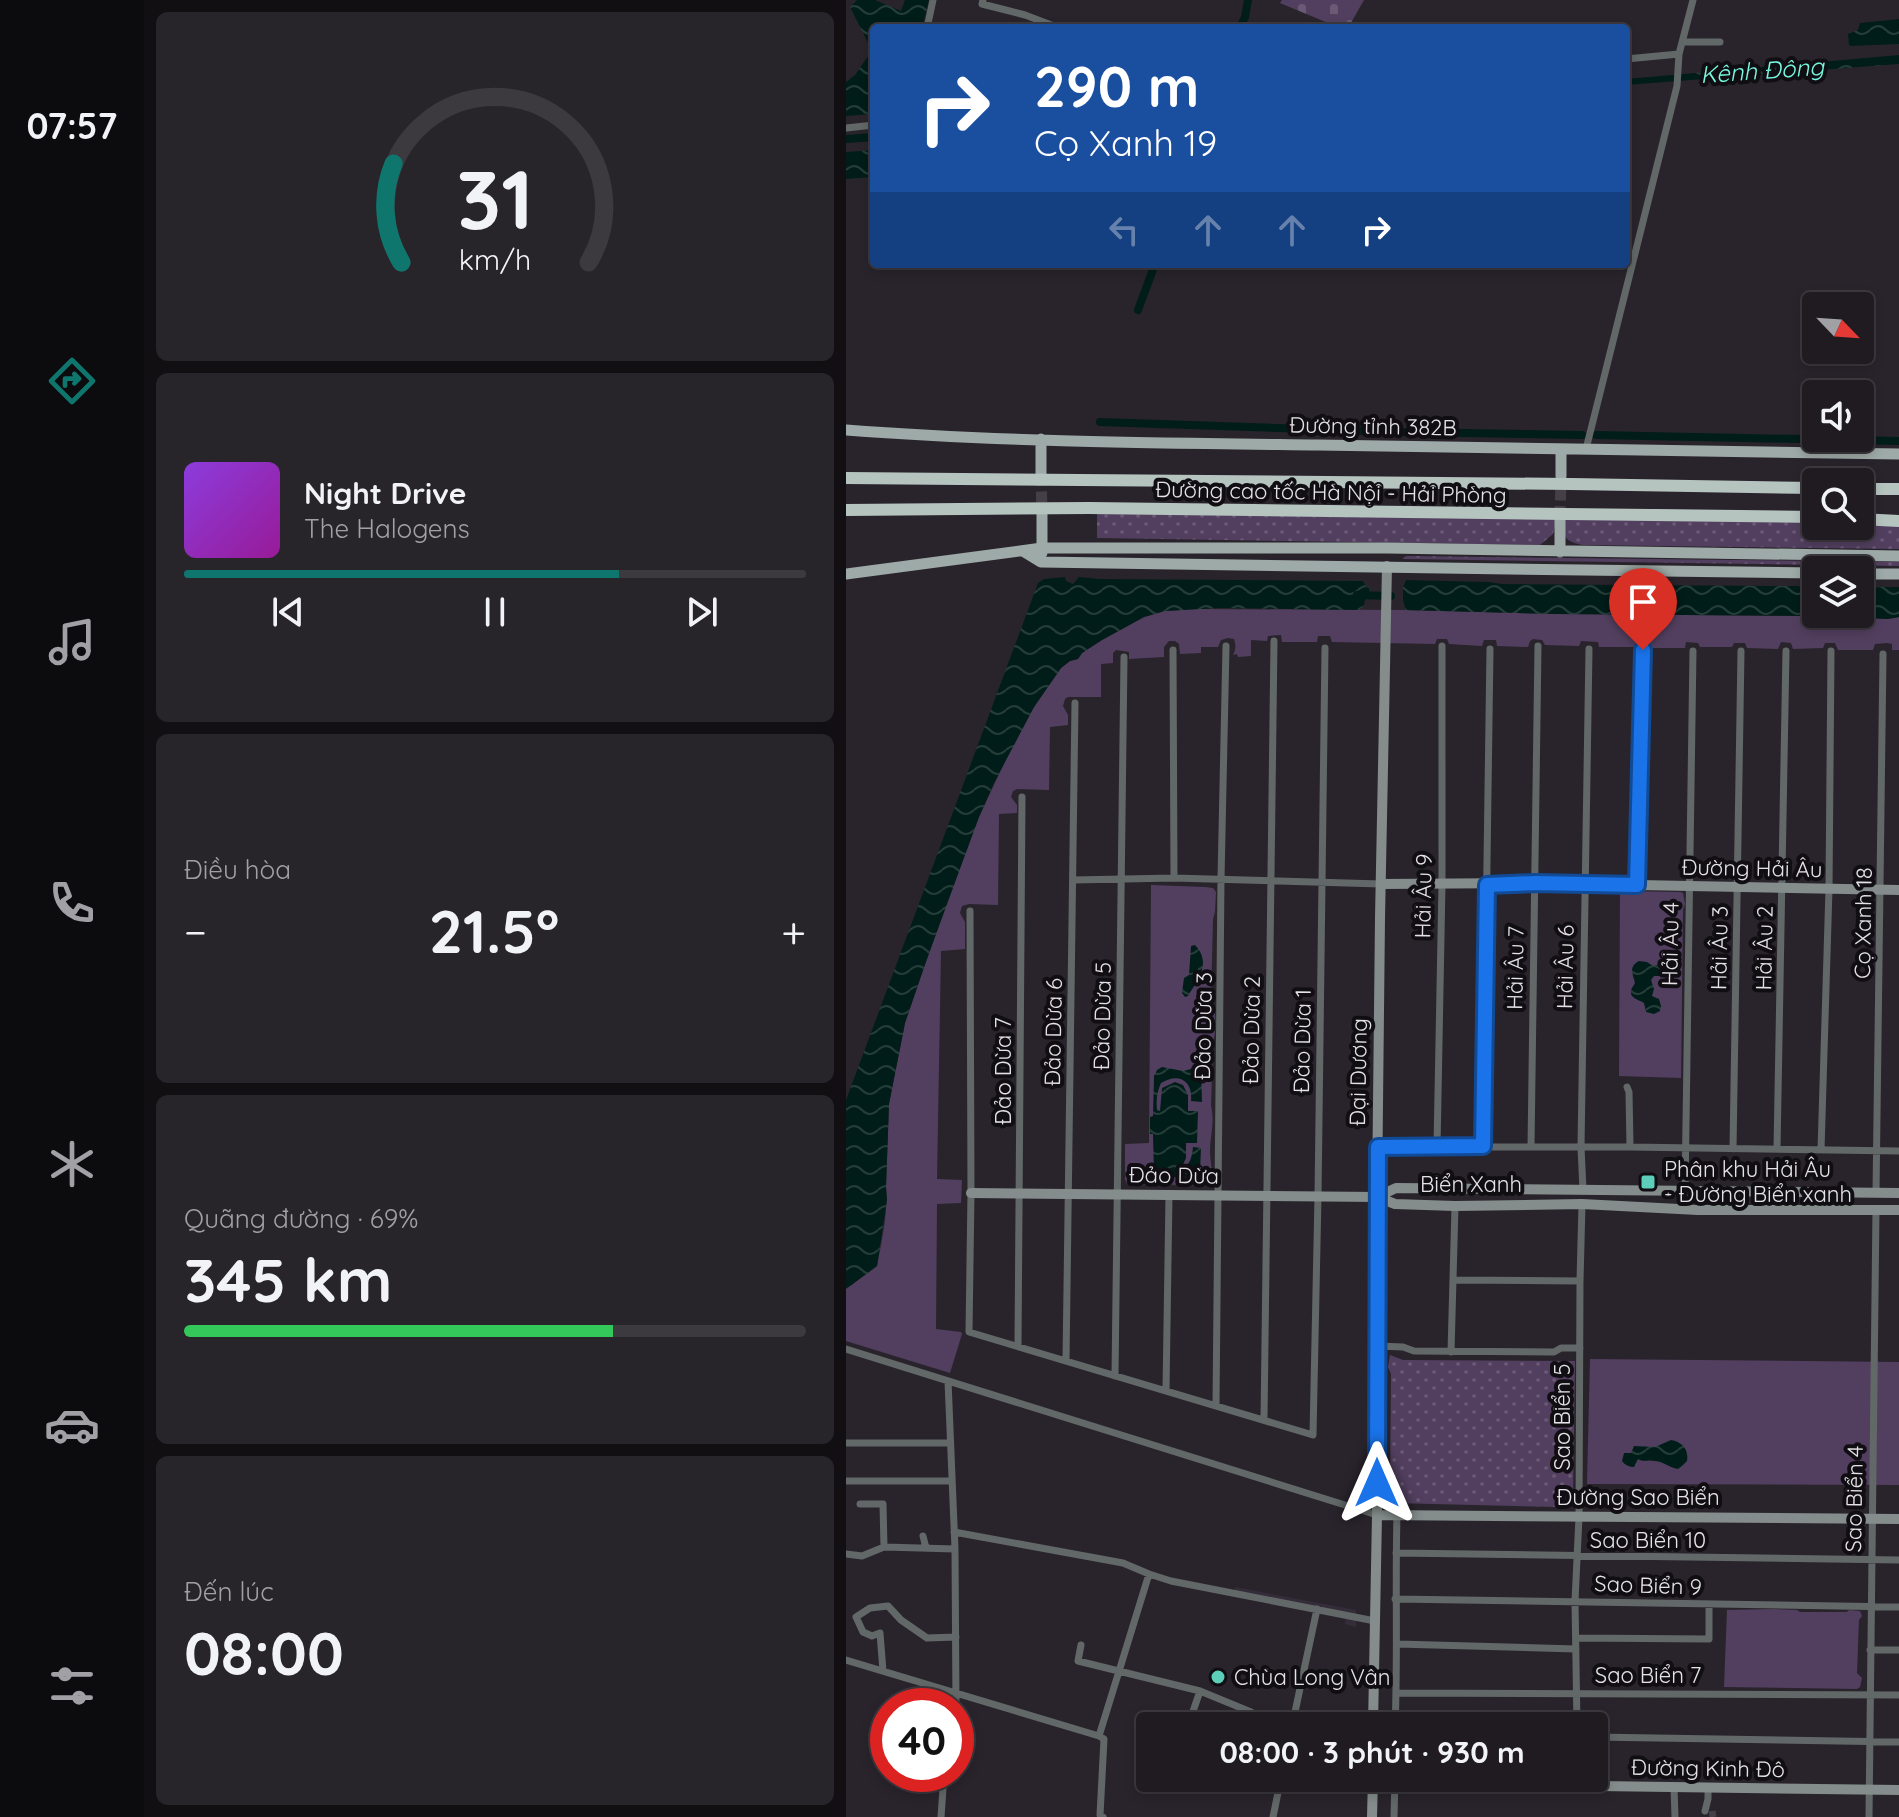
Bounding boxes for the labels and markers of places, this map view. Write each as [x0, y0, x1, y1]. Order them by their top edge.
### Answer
pin [1609, 568, 1677, 650]
place label: Phân khu Hải Âu - Đường Biển xanh [1664, 1155, 1852, 1208]
marker: Phân khu Hải Âu - Đường Biển xanh [1639, 1173, 1657, 1191]
place label: Chùa Long Vân [1234, 1663, 1391, 1691]
marker: Chùa Long Vân [1209, 1668, 1227, 1686]

